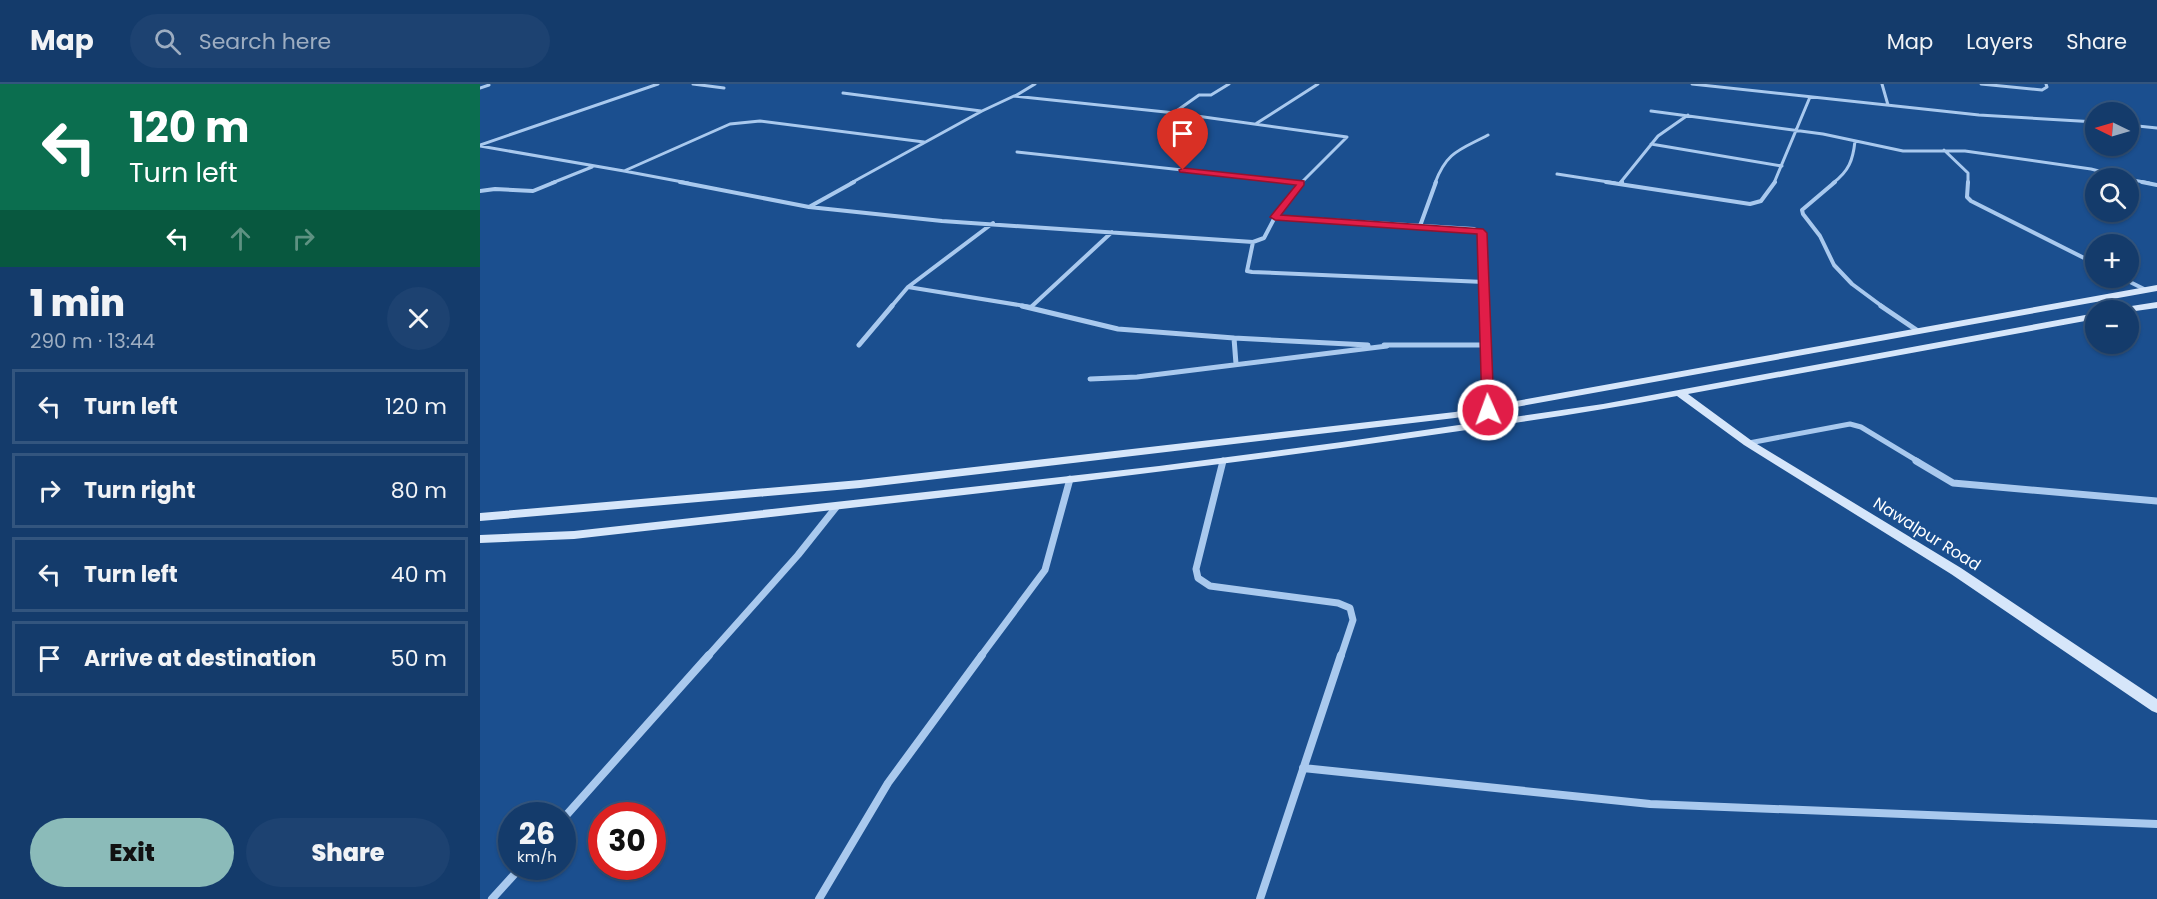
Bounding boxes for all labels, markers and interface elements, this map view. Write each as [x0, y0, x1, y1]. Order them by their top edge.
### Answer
search box [130, 14, 550, 68]
text: Map [30, 21, 94, 60]
icon: search [151, 25, 184, 58]
text: Search here [199, 26, 331, 57]
text: Map [1887, 27, 1933, 56]
text: Layers [1966, 27, 2033, 56]
text: Share [2066, 27, 2127, 56]
text: 120 m [129, 98, 250, 157]
north arrow [2085, 102, 2139, 156]
map controls [2085, 102, 2139, 354]
icon: left [30, 108, 108, 186]
pin [1157, 108, 1208, 170]
icon: arrive [1166, 117, 1199, 150]
text: Turn left [129, 154, 238, 191]
button: search [2085, 168, 2139, 222]
icon: left [161, 222, 194, 255]
icon: ahead [224, 222, 257, 255]
icon: right [287, 222, 320, 255]
button: + [2085, 234, 2139, 288]
text: 1 min [30, 278, 125, 329]
button: close [387, 287, 450, 350]
button: − [2085, 300, 2139, 354]
text: 290 m · 13:44 [30, 327, 155, 355]
position arrow [1456, 378, 1520, 442]
icon: left [33, 390, 66, 423]
text: Turn left [84, 391, 178, 422]
text: 120 m [385, 391, 447, 422]
icon: right [33, 474, 66, 507]
text: Turn right [84, 475, 195, 506]
text: 80 m [391, 475, 447, 506]
street label: Nawalpur Road [1869, 492, 1985, 576]
icon: left [33, 558, 66, 591]
text: Turn left [84, 559, 178, 590]
text: 40 m [391, 559, 447, 590]
icon: arrive [33, 642, 66, 675]
text: Arrive at destination [84, 643, 316, 674]
text: 50 m [391, 643, 447, 674]
speed limit sign: 30 [588, 802, 666, 880]
text: 26 [519, 812, 555, 855]
button: Exit [30, 818, 234, 887]
button: Share [246, 818, 450, 887]
text: km/h [517, 846, 557, 867]

